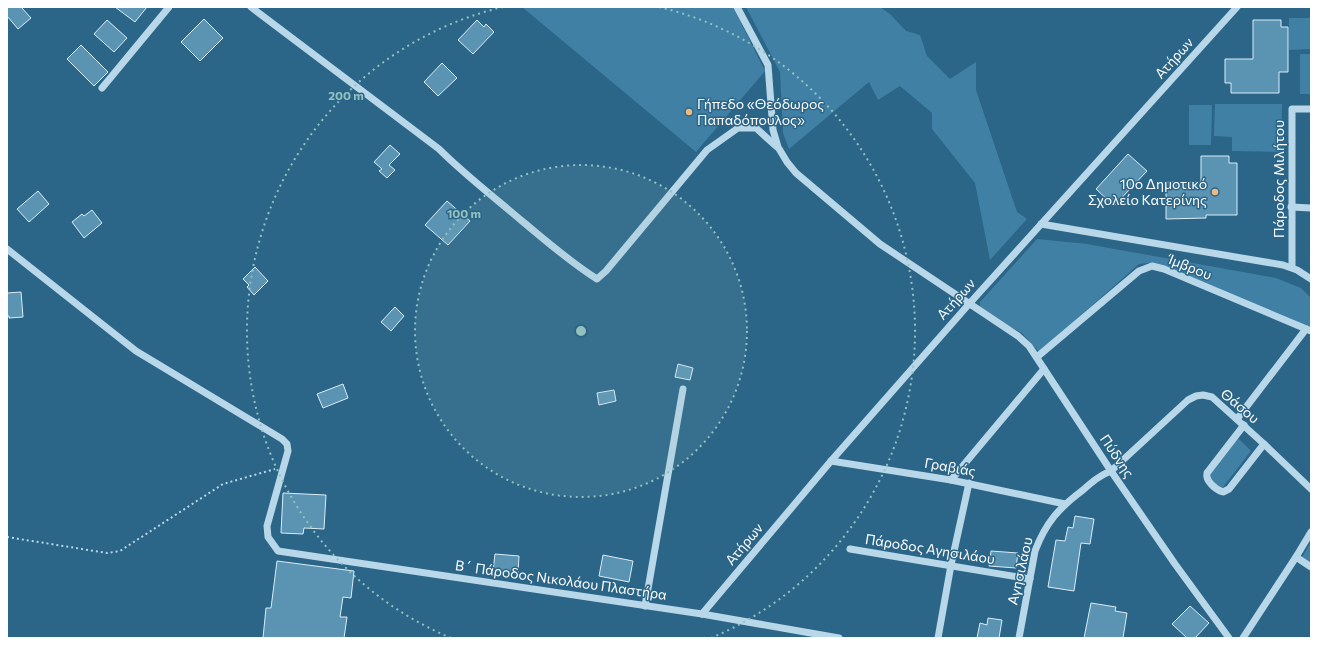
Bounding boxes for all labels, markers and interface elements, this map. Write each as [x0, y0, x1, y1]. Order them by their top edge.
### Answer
street label: Ατήρων [1151, 34, 1197, 82]
text: 200 m [328, 88, 364, 102]
place label: Γήπεδο «Θεόδωρος Παπαδόπουλος» [697, 95, 824, 128]
marker: Γήπεδο «Θεόδωρος Παπαδόπουλος» [684, 107, 694, 117]
street label: Πάροδος Μιλήτου [1270, 120, 1287, 238]
place label: 10ο Δημοτικό Σχολείο Κατερίνης [1088, 175, 1207, 208]
marker: 10ο Δημοτικό Σχολείο Κατερίνης [1210, 187, 1220, 197]
text: 100 m [447, 206, 481, 220]
street label: Ίμβρου [1164, 249, 1215, 283]
street label: Ατήρων [933, 275, 979, 323]
centre of rings [574, 324, 588, 338]
street label: Θάσου [1218, 385, 1263, 427]
street label: Πύδνης [1097, 431, 1138, 481]
street label: Γραβιάς [923, 454, 977, 479]
street label: Ατήρων [721, 519, 766, 568]
street label: Πάροδος Αγησιλάου [864, 530, 996, 567]
street label: Αγησιλάου [1003, 535, 1036, 607]
street label: Β΄ Πάροδος Νικολάου Πλαστήρα [454, 556, 668, 603]

